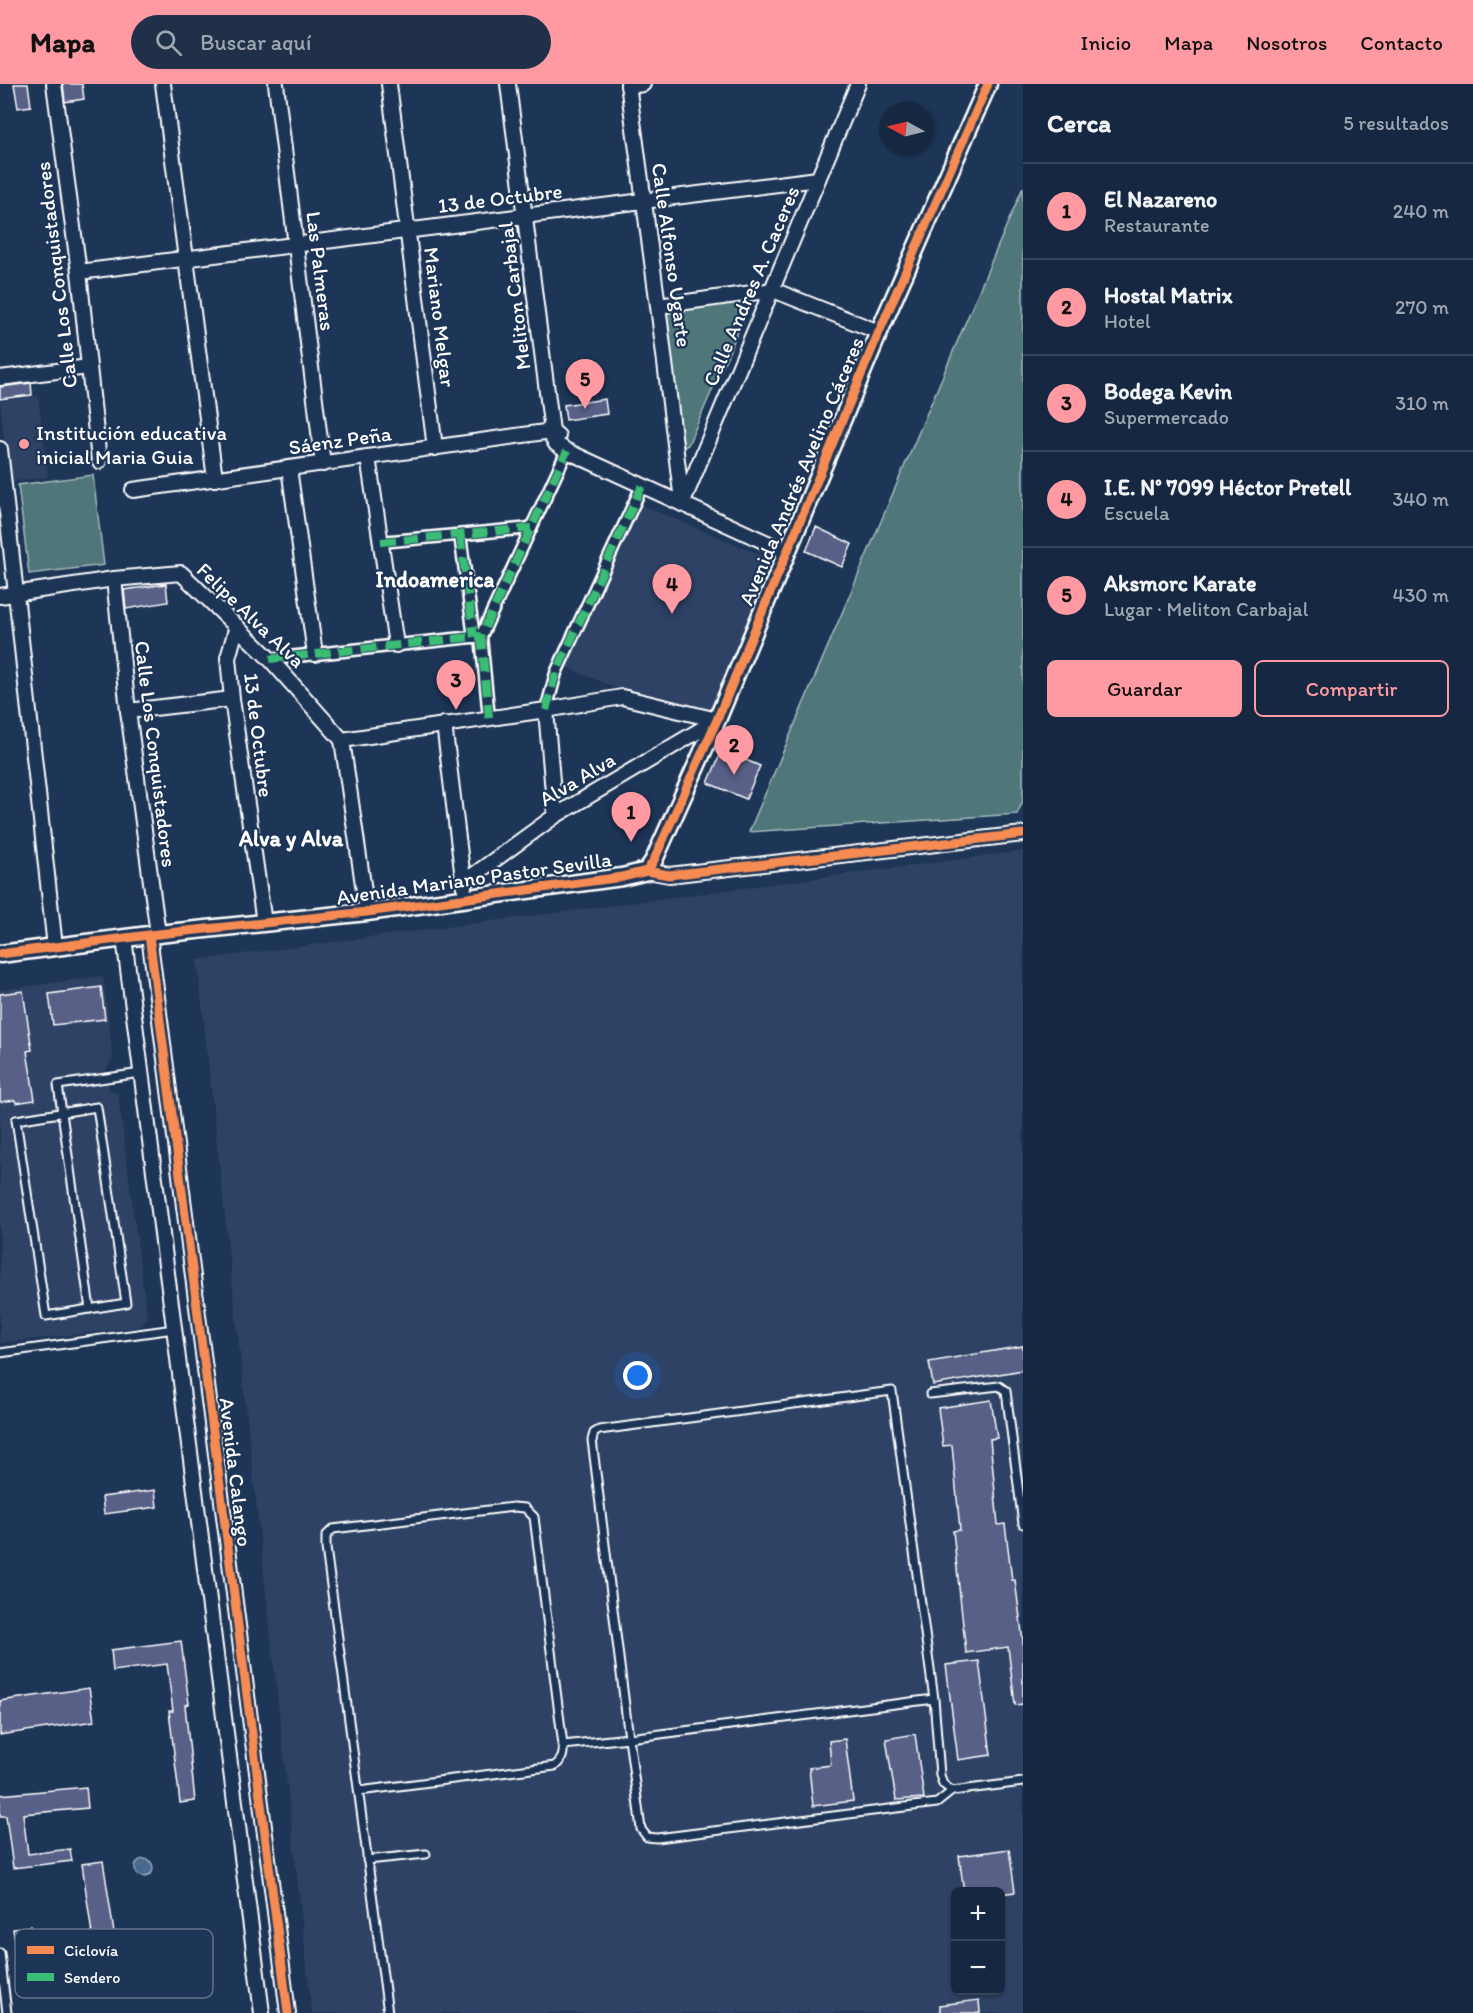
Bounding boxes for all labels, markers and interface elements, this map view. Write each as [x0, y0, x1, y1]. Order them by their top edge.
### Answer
search box [131, 15, 551, 69]
text: Mapa [30, 25, 95, 59]
icon: search [152, 26, 185, 59]
text: Buscar aquí [200, 29, 311, 56]
text: Inicio [1081, 30, 1131, 55]
text: Mapa [1164, 30, 1213, 55]
text: Nosotros [1246, 30, 1327, 55]
text: Contacto [1360, 30, 1443, 55]
north arrow [879, 102, 933, 156]
text: Cerca [1047, 107, 1111, 139]
text: 5 resultados [1343, 111, 1449, 135]
street label: Calle Los Conquistadores [30, 160, 82, 390]
street label: Calle Alfonso Ugarte [647, 161, 697, 349]
street label: 13 de Octubre [436, 178, 564, 218]
street label: Calle Andres A. Caceres [697, 182, 805, 390]
text: El Nazareno [1104, 186, 1217, 213]
text: 1 [1062, 199, 1071, 223]
text: 240 m [1393, 199, 1449, 223]
street label: Las Palmeras [301, 210, 341, 332]
text: Restaurante [1104, 213, 1209, 237]
street label: Meliton Carbajal [493, 220, 535, 371]
street label: Mariano Melgar [419, 246, 461, 388]
text: Hostal Matrix [1104, 282, 1232, 309]
text: 2 [1061, 295, 1072, 319]
text: 270 m [1395, 295, 1449, 319]
text: Hotel [1104, 309, 1151, 333]
street label: Avenida Andrés Avelino Cáceres [733, 333, 869, 609]
pin: 5 [566, 360, 604, 409]
text: Bodega Kevin [1104, 378, 1232, 405]
text: 3 [1061, 391, 1072, 415]
text: 310 m [1395, 391, 1449, 415]
text: Supermercado [1104, 405, 1229, 429]
place label: Institución educativa inicial Maria Guia [36, 420, 227, 469]
street label: Sáenz Peña [287, 420, 393, 460]
marker: Institución educativa inicial Maria Guia [17, 437, 31, 451]
text: I.E. N° 7099 Héctor Pretell [1104, 474, 1351, 501]
text: 4 [1060, 487, 1073, 511]
text: 340 m [1392, 487, 1449, 511]
text: Escuela [1104, 501, 1170, 525]
street label: Felipe Alva Alva [192, 557, 310, 673]
pin: 4 [652, 564, 692, 614]
district label: Indoamerica [376, 566, 495, 593]
text: Aksmorc Karate [1104, 570, 1257, 597]
text: 5 [1061, 583, 1072, 607]
text: 430 m [1392, 583, 1449, 607]
text: Lugar · Meliton Carbajal [1104, 597, 1308, 621]
street label: Calle Los Conquistadores [130, 639, 182, 869]
pin: 3 [436, 660, 476, 710]
button: Guardar [1047, 660, 1242, 717]
button: Compartir [1254, 660, 1449, 717]
street label: 13 de Octubre [239, 671, 279, 799]
pin: 2 [714, 726, 754, 775]
street label: Alva Alva [534, 747, 620, 811]
pin: 1 [612, 792, 650, 842]
district label: Alva y Alva [238, 825, 344, 852]
street label: Avenida Mariano Pastor Sevilla [335, 846, 613, 910]
your location [623, 1361, 652, 1390]
street label: Avenida Calango [214, 1396, 258, 1548]
map controls [951, 1887, 1005, 1995]
button: + [951, 1887, 1005, 1941]
legend [15, 1929, 213, 1998]
text: Ciclovía [64, 1941, 119, 1960]
button: − [951, 1941, 1005, 1995]
text: Sendero [64, 1968, 120, 1987]

